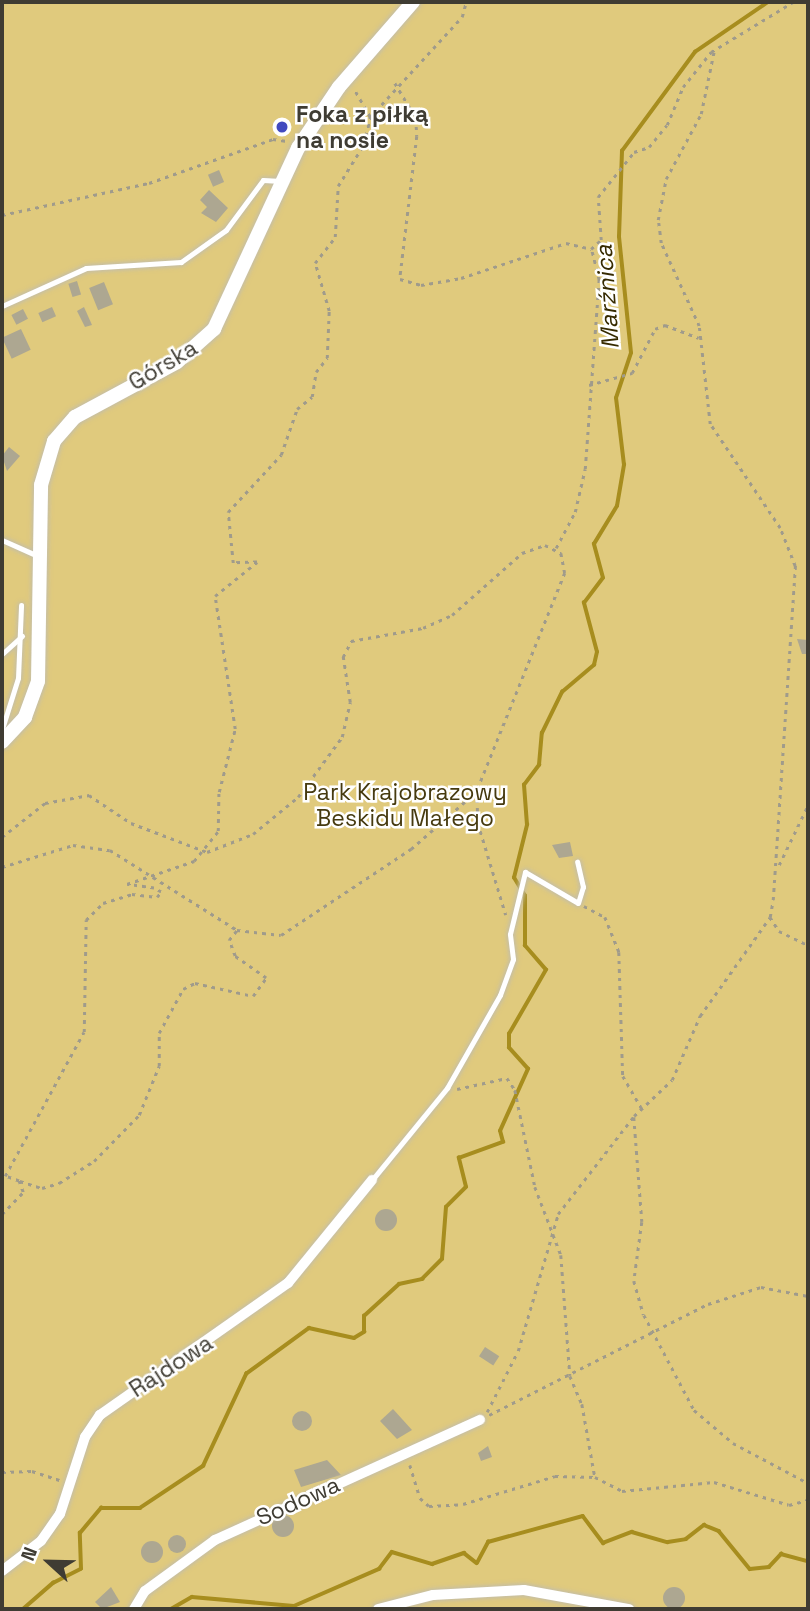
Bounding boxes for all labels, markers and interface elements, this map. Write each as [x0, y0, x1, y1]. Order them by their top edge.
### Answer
place label: Foka z piłką na nosie [296, 100, 428, 154]
marker: Foka z piłką na nosie [274, 119, 290, 135]
water label: Marźnica [589, 244, 625, 350]
street label: Górska [124, 334, 202, 396]
park label: Park Krajobrazowy Beskidu Małego [303, 778, 507, 832]
street label: Rajdowa [124, 1329, 218, 1403]
street label: Sodowa [252, 1470, 344, 1532]
north arrow [14, 1527, 84, 1597]
text: N [15, 1543, 43, 1565]

